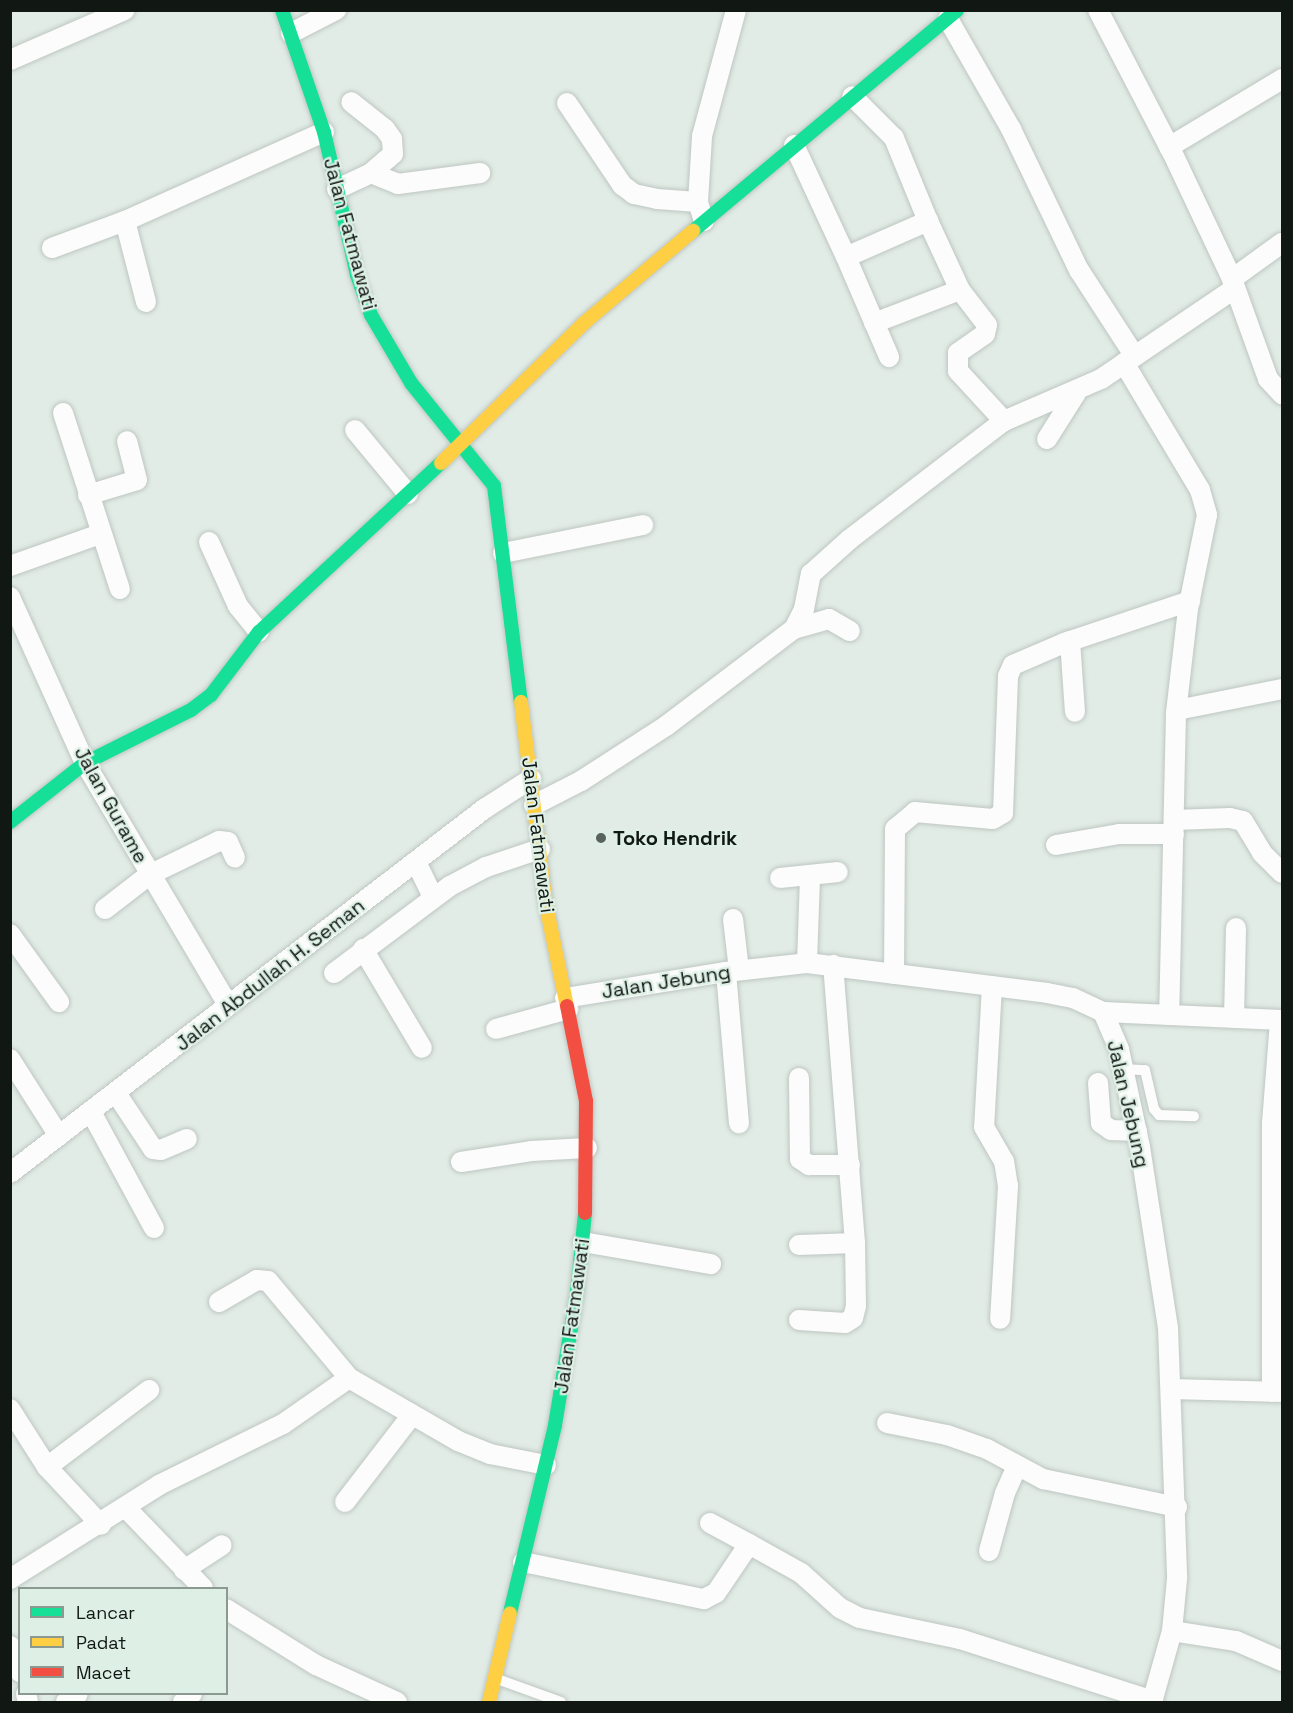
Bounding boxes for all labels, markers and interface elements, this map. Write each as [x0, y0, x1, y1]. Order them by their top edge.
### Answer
street label: Jalan Fatmawati [318, 155, 382, 313]
street label: Jalan Gurame [69, 742, 153, 868]
street label: Jalan Fatmawati [517, 756, 559, 914]
place label: Toko Hendrik [613, 826, 737, 850]
marker: Toko Hendrik [594, 831, 608, 845]
street label: Jalan Abdullah H. Seman [170, 893, 370, 1057]
street label: Jalan Jebung [600, 960, 732, 1004]
street label: Jalan Jebung [1102, 1038, 1154, 1170]
street label: Jalan Fatmawati [549, 1237, 595, 1395]
legend [18, 1587, 228, 1695]
text: Lancar [76, 1601, 135, 1624]
text: Padat [76, 1631, 126, 1654]
text: Macet [76, 1661, 131, 1684]

